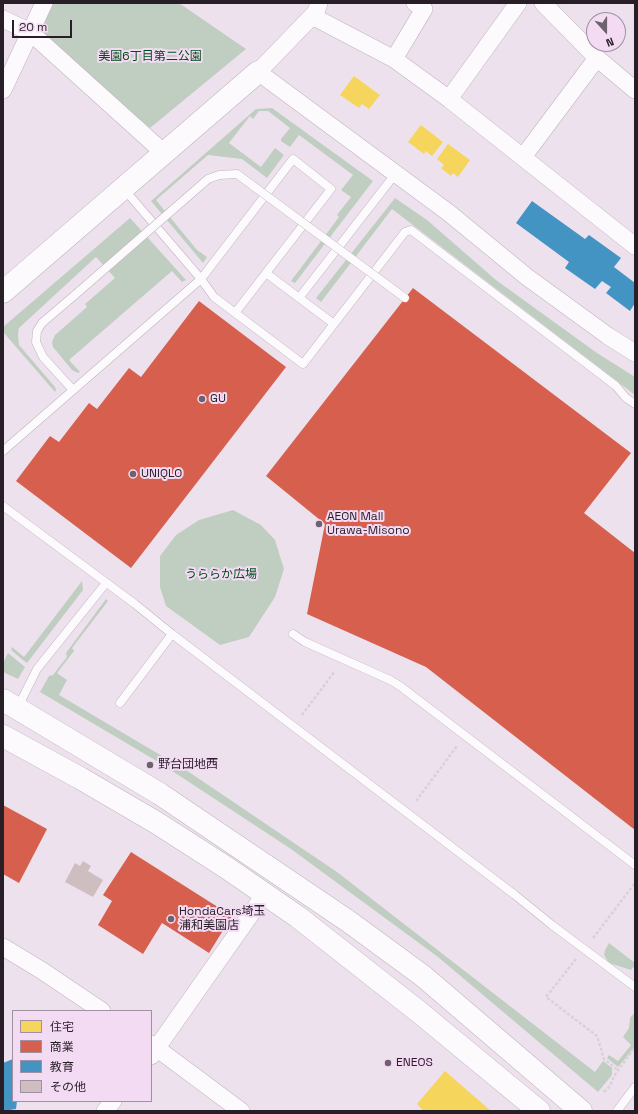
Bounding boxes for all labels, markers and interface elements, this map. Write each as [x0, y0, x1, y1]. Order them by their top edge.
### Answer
scale bar [14, 12, 74, 38]
north arrow [586, 12, 626, 52]
text: 20 m [19, 19, 47, 35]
text: N [604, 34, 616, 50]
park label: 美園6丁目第二公園 [98, 50, 202, 64]
place label: GU [210, 392, 226, 406]
marker: GU [197, 394, 207, 404]
place label: UNIQLO [141, 467, 182, 481]
marker: UNIQLO [128, 469, 138, 479]
place label: AEON Mall Urawa-Misono [327, 510, 410, 538]
marker: AEON Mall Urawa-Misono [314, 519, 324, 529]
park label: うららか広場 [185, 568, 257, 582]
place label: 野台団地西 [158, 758, 218, 772]
marker: 野台団地西 [145, 760, 155, 770]
place label: HondaCars埼玉 浦和美園店 [179, 905, 266, 933]
marker: HondaCars埼玉 浦和美園店 [166, 914, 176, 924]
legend [12, 1010, 152, 1102]
text: 住宅 [50, 1019, 74, 1035]
text: 商業 [50, 1039, 74, 1055]
place label: ENEOS [396, 1056, 433, 1070]
marker: ENEOS [383, 1058, 393, 1068]
text: 教育 [50, 1059, 74, 1075]
text: その他 [50, 1079, 86, 1095]

